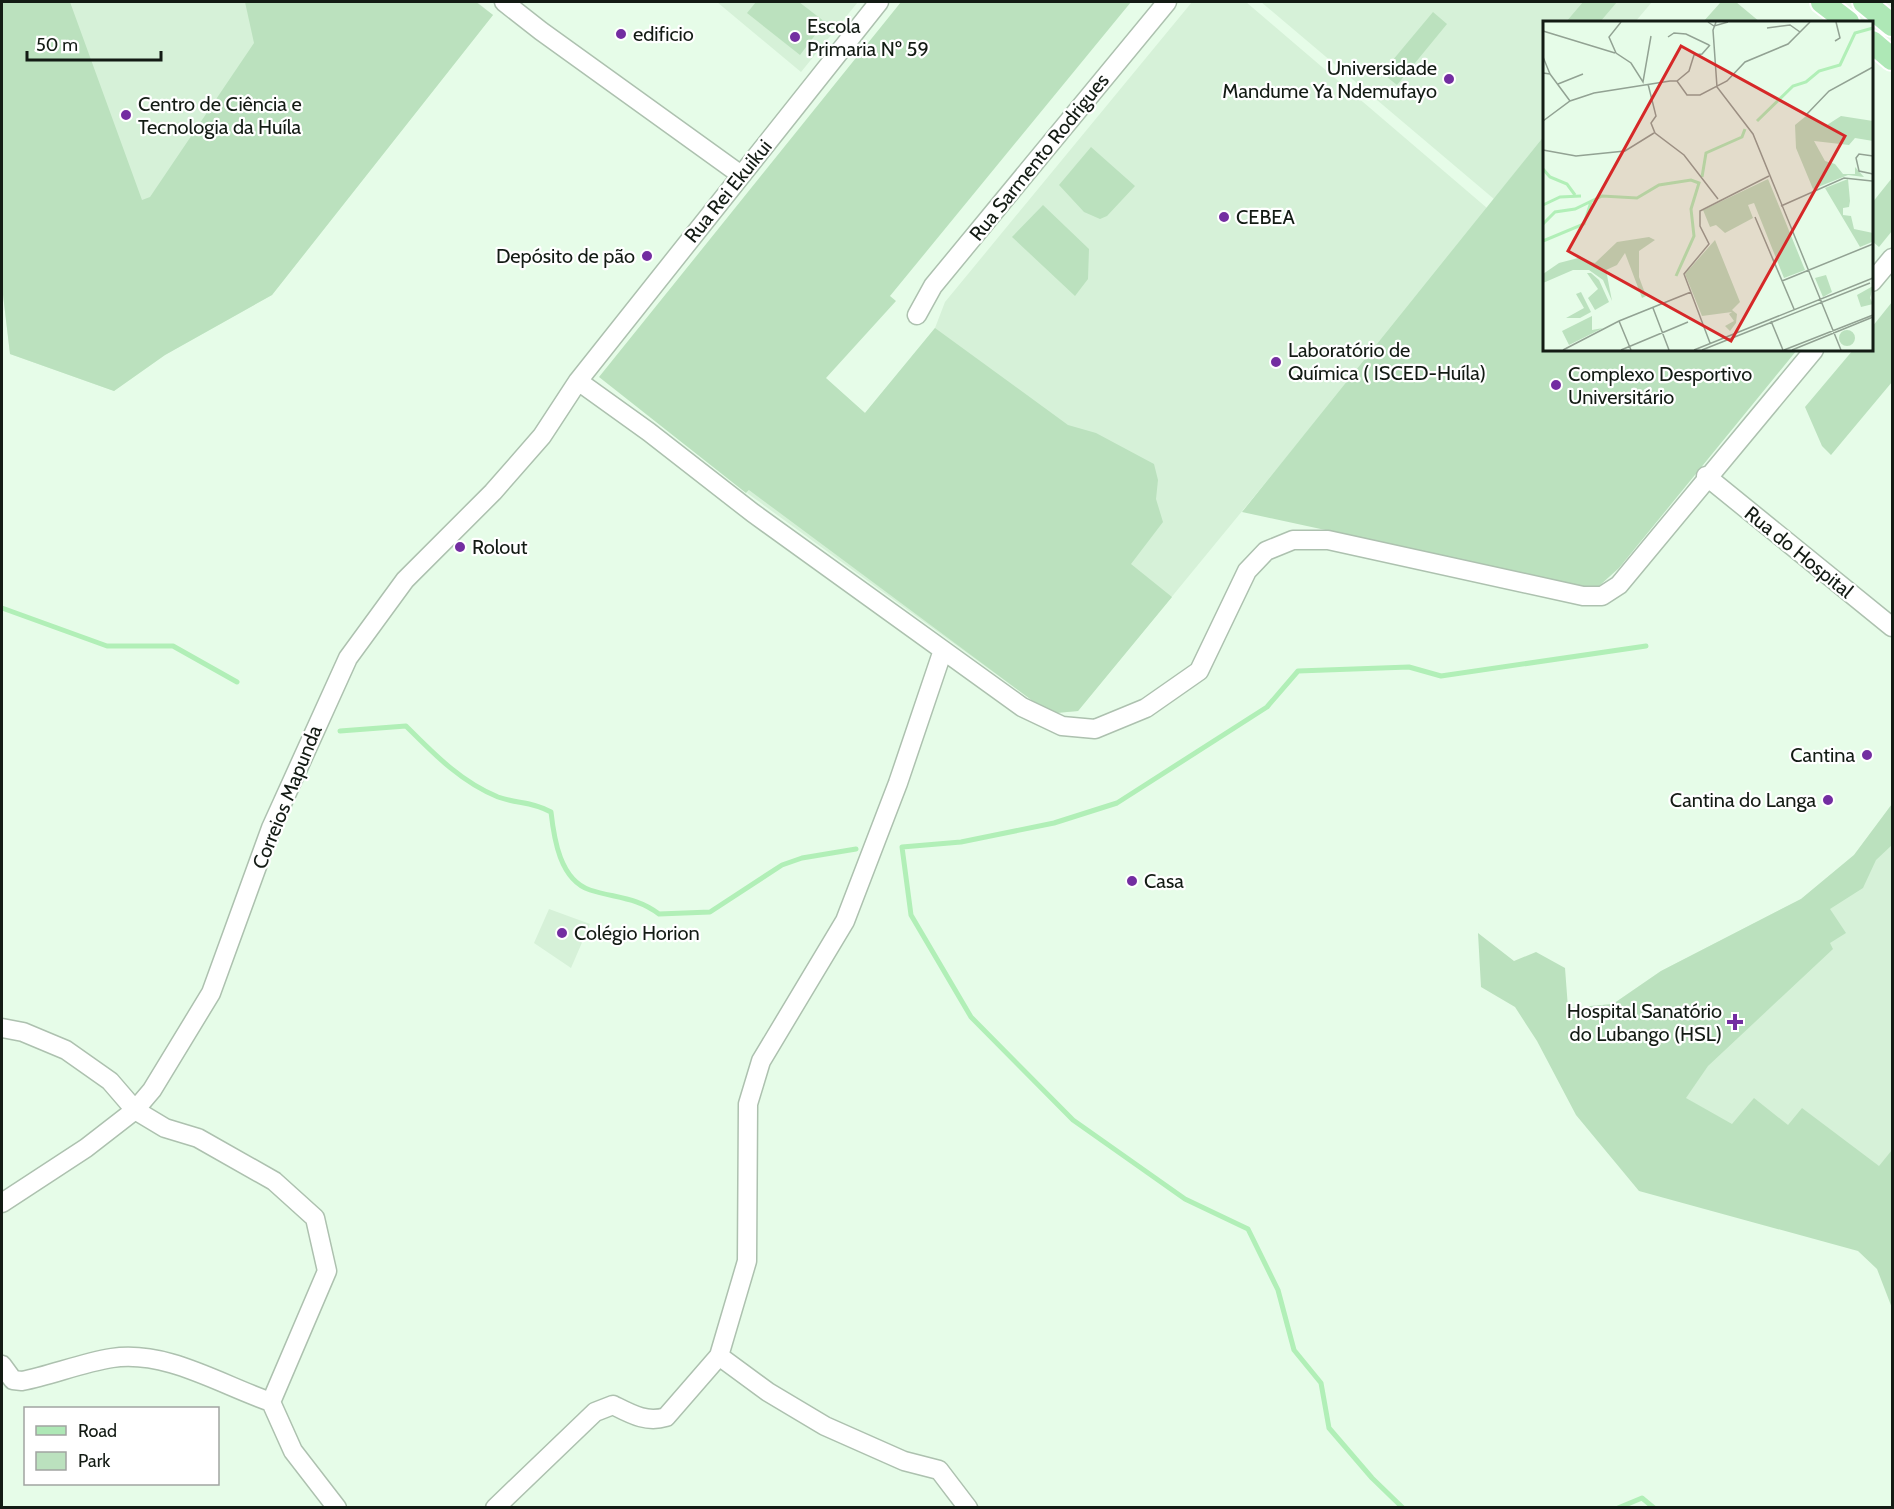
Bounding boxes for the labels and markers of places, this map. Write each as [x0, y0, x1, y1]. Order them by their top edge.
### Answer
place label: Escola Primaria Nº 59 [807, 14, 929, 61]
place label: edificio [633, 22, 694, 46]
marker: edificio [614, 27, 628, 41]
marker: Escola Primaria Nº 59 [788, 30, 802, 44]
place label: Universidade Mandume Ya Ndemufayo [1222, 56, 1437, 103]
marker: Universidade Mandume Ya Ndemufayo [1442, 72, 1456, 86]
place label: Centro de Ciência e Tecnologia da Huíla [138, 92, 302, 139]
marker: Centro de Ciência e Tecnologia da Huíla [119, 108, 133, 122]
place label: CEBEA [1236, 205, 1295, 229]
marker: CEBEA [1217, 210, 1231, 224]
place label: Depósito de pão [496, 244, 635, 268]
marker: Depósito de pão [640, 249, 654, 263]
place label: Laboratório de Química ( ISCED-Huíla) [1288, 338, 1486, 385]
marker: Laboratório de Química ( ISCED-Huíla) [1269, 355, 1283, 369]
place label: Complexo Desportivo Universitário [1568, 362, 1752, 409]
marker: Complexo Desportivo Universitário [1549, 378, 1563, 392]
place label: Rolout [472, 535, 528, 559]
marker: Rolout [453, 540, 467, 554]
place label: Cantina [1790, 743, 1855, 767]
marker: Cantina [1860, 748, 1874, 762]
place label: Cantina do Langa [1670, 788, 1816, 812]
marker: Cantina do Langa [1821, 793, 1835, 807]
place label: Casa [1144, 869, 1184, 893]
marker: Casa [1125, 874, 1139, 888]
place label: Colégio Horion [574, 921, 700, 945]
marker: Colégio Horion [555, 926, 569, 940]
place label: Hospital Sanatório do Lubango (HSL) [1567, 999, 1722, 1046]
marker: Hospital Sanatório do Lubango (HSL) [1726, 1013, 1744, 1031]

